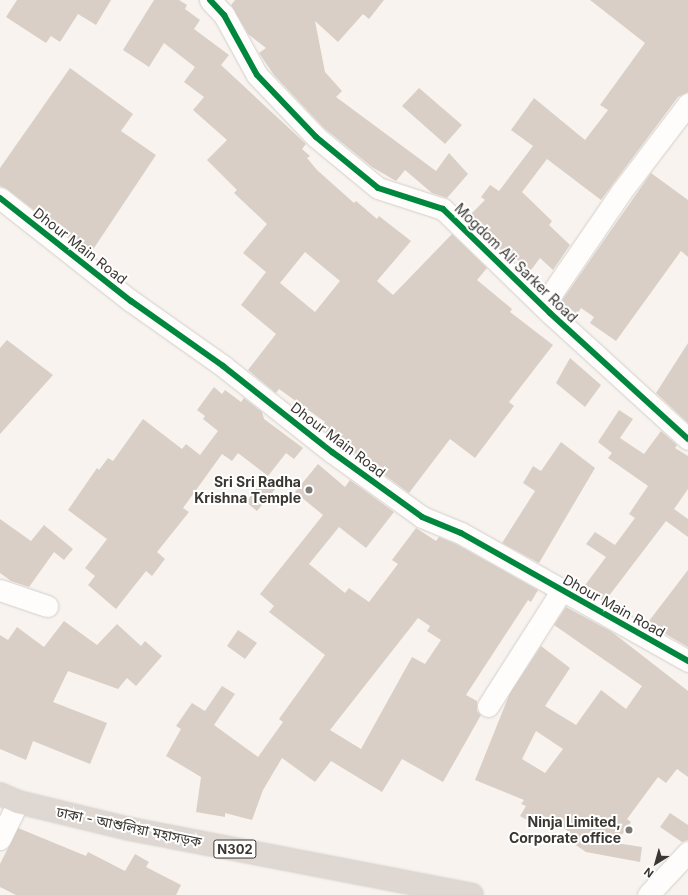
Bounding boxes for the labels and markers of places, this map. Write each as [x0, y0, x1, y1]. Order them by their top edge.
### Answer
place label: Sri Sri Radha Krishna Temple [194, 474, 301, 506]
marker: Sri Sri Radha Krishna Temple [304, 485, 314, 495]
place label: Ninja Limited, Corporate office [509, 814, 621, 846]
marker: Ninja Limited, Corporate office [624, 825, 634, 835]

